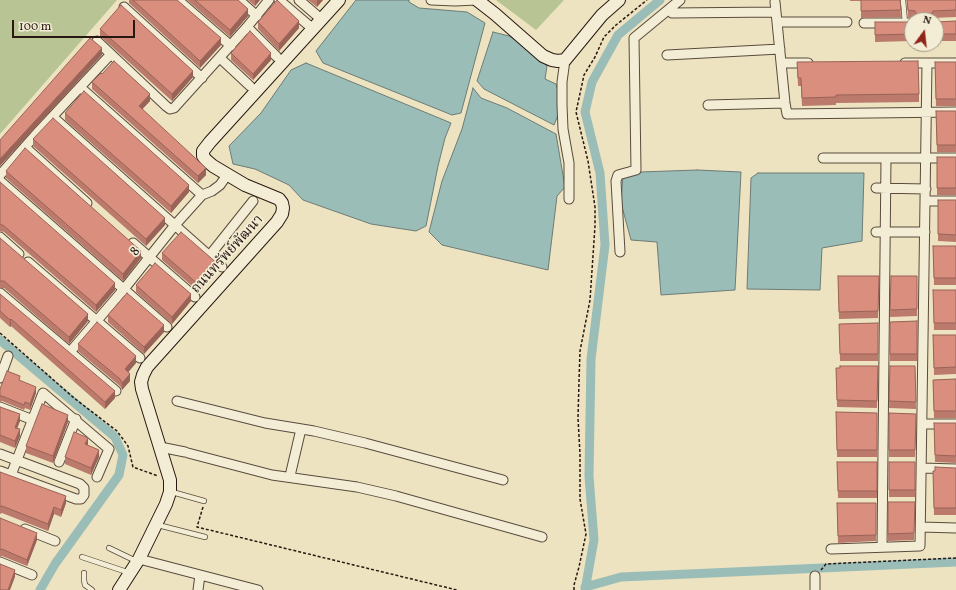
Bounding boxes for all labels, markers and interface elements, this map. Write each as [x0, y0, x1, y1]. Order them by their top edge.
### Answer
scale bar [14, 12, 137, 38]
north arrow [904, 12, 944, 52]
text: N [921, 13, 933, 29]
text: 100 m [19, 19, 51, 35]
street label: ถนนทรัพย์พัฒนา [188, 212, 268, 298]
street label: 8 [127, 244, 145, 260]

